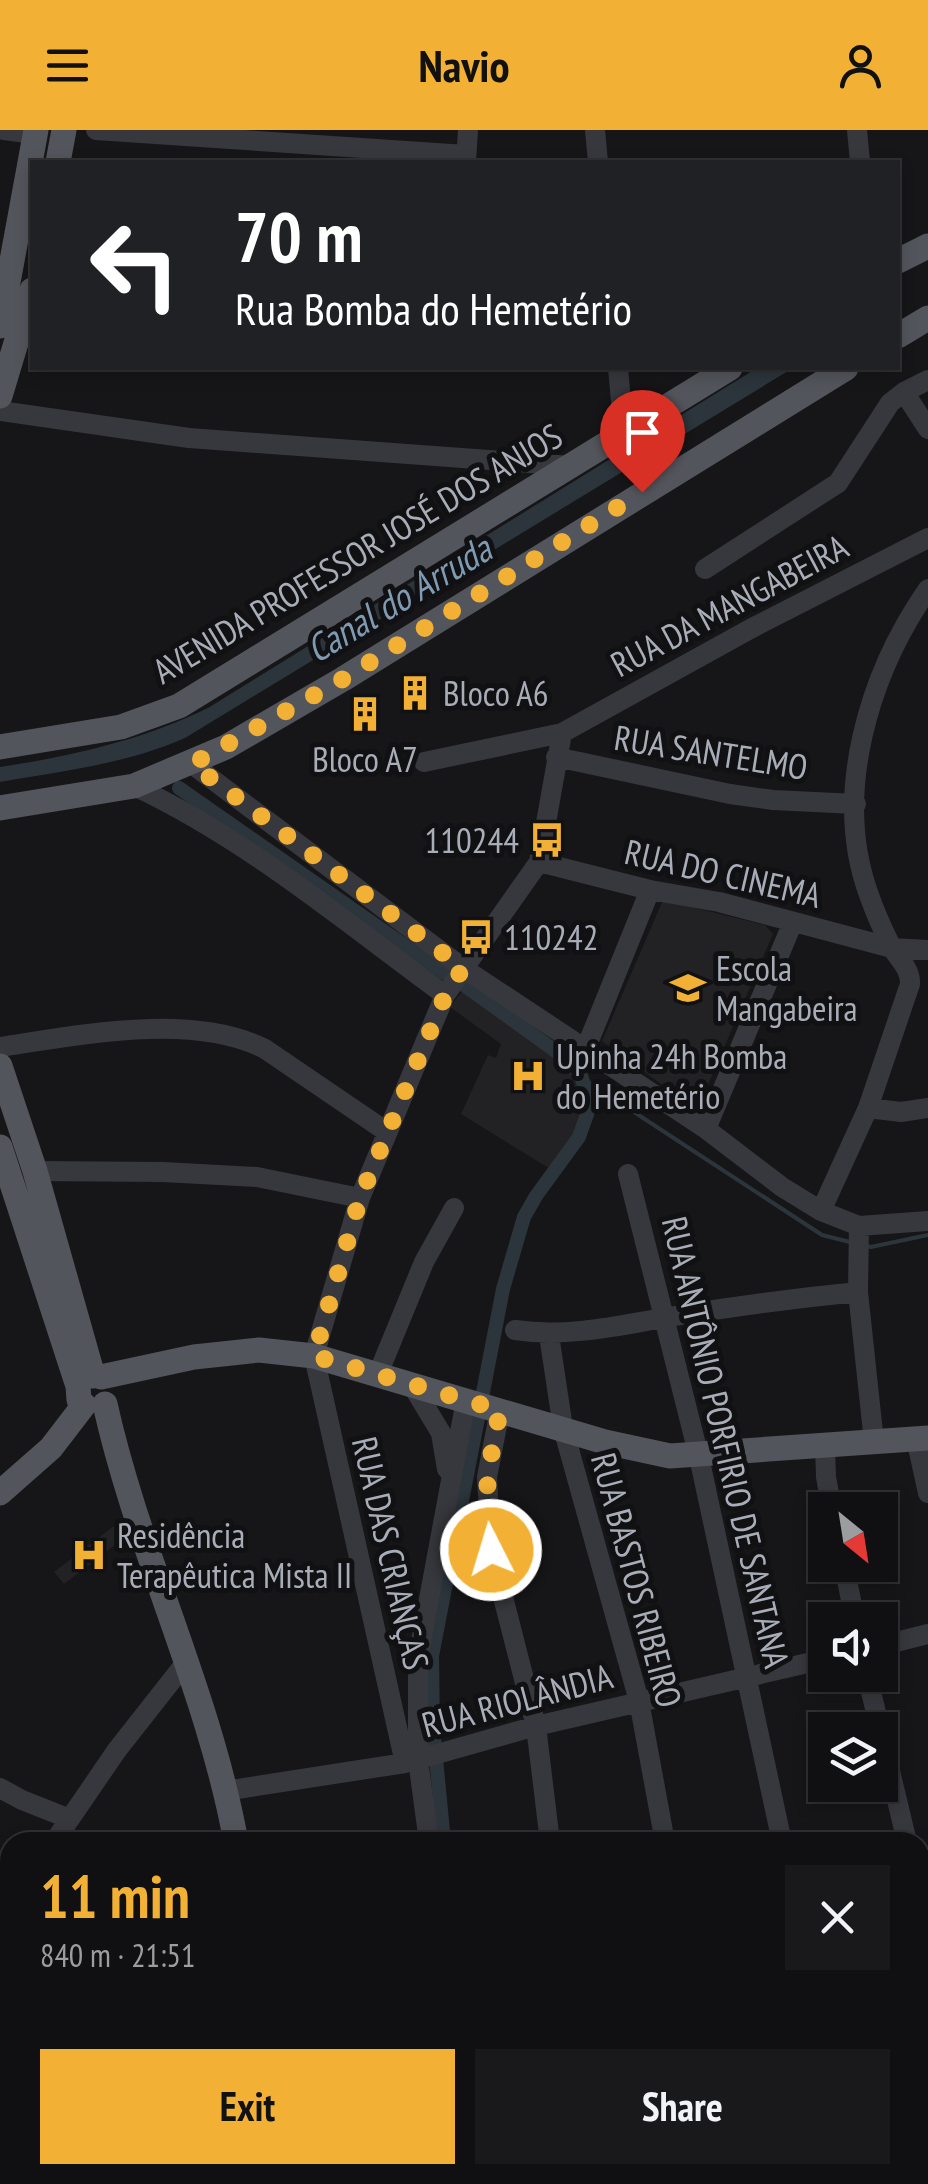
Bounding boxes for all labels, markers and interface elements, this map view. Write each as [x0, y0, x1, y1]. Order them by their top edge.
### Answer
text: Navio [419, 36, 510, 94]
icon: menu [40, 38, 95, 93]
icon: person [833, 38, 888, 93]
text: 70 m [235, 191, 363, 281]
icon: left [70, 200, 200, 330]
text: Rua Bomba do Hemetério [235, 279, 632, 337]
pin [600, 390, 685, 493]
icon: arrive [615, 405, 670, 460]
street label: AVENIDA PROFESSOR JOSÉ DOS ANJOS [144, 412, 570, 694]
water label: Canal do Arruda [296, 523, 501, 673]
street label: RUA DA MANGABEIRA [603, 523, 856, 687]
place label: Bloco A6 [443, 670, 549, 716]
building icon: Bloco A6 [396, 674, 434, 712]
building icon: Bloco A7 [346, 695, 384, 733]
street label: RUA SANTELMO [611, 714, 811, 790]
place label: Bloco A7 [312, 736, 418, 782]
place label: 110244 [424, 817, 519, 863]
bus stop icon: 110244 [528, 821, 566, 859]
street label: RUA DO CINEMA [621, 828, 826, 918]
place label: 110242 [504, 914, 599, 960]
bus stop icon: 110242 [457, 918, 495, 956]
place label: Escola Mangabeira [716, 945, 858, 1031]
school or university icon: Escola Mangabeira [669, 969, 707, 1007]
place label: Upinha 24h Bomba do Hemetério [556, 1033, 787, 1119]
hospital icon: Upinha 24h Bomba do Hemetério [509, 1057, 547, 1095]
street label: RUA ANTÔNIO PORFIRIO DE SANTANA [652, 1212, 800, 1673]
street label: RUA DAS CRIANÇAS [342, 1432, 440, 1674]
street label: RUA BASTOS RIBEIRO [581, 1448, 693, 1712]
north arrow [808, 1492, 898, 1582]
map controls [808, 1492, 898, 1802]
position arrow [439, 1498, 543, 1602]
place label: Residência Terapêutica Mista II [117, 1512, 352, 1598]
hospital icon: Residência Terapêutica Mista II [70, 1536, 108, 1574]
button: sound [808, 1602, 898, 1692]
street label: RUA RIOLÂNDIA [417, 1652, 618, 1747]
button: layers [808, 1712, 898, 1802]
text: 11 min [40, 1857, 190, 1935]
button: close [785, 1865, 890, 1970]
text: 840 m · 21:51 [40, 1934, 195, 1976]
button: Exit [40, 2049, 455, 2164]
button: Share [475, 2049, 890, 2164]

